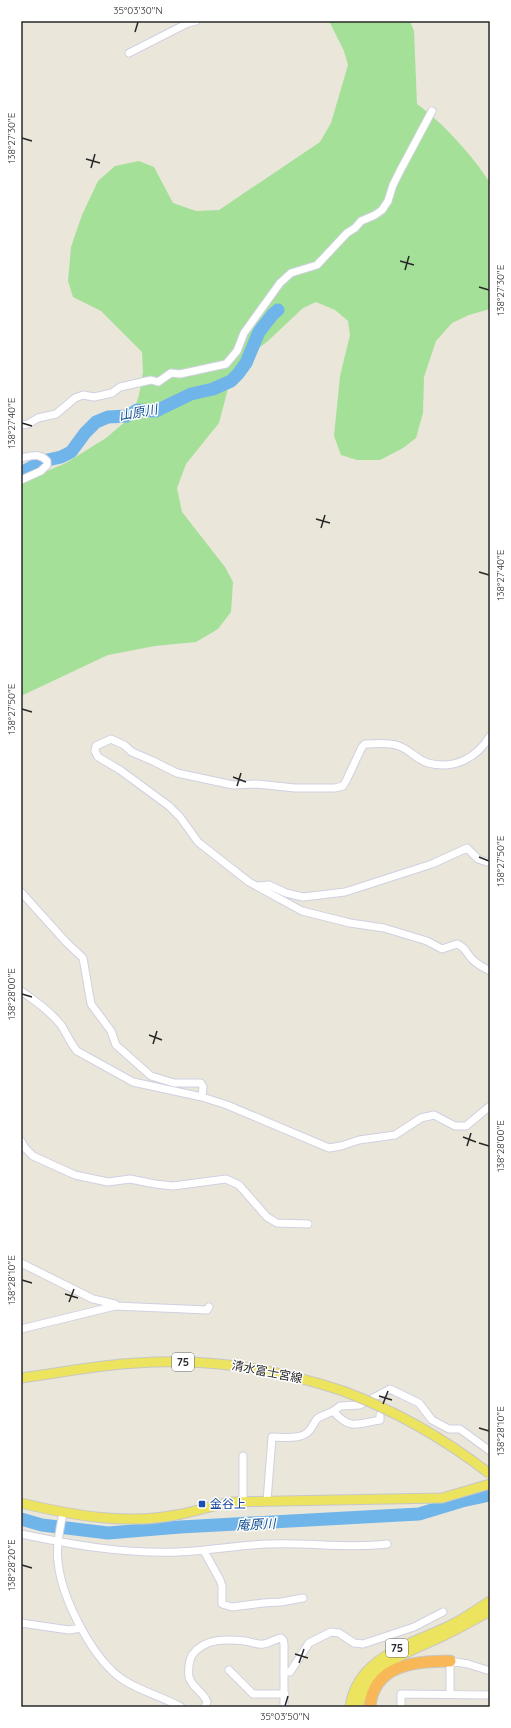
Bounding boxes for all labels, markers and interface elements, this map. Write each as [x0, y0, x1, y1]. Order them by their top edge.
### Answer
text: 35°03'30"N [113, 4, 163, 17]
text: 138°27'30"E [5, 112, 18, 163]
text: 138°27'30"E [494, 264, 507, 315]
text: 138°27'40"E [5, 397, 18, 448]
water label: 山原川 [117, 400, 161, 423]
text: 138°27'40"E [494, 549, 507, 600]
text: 138°27'50"E [5, 683, 18, 734]
text: 138°27'50"E [494, 835, 507, 886]
text: 138°28'00"E [5, 968, 18, 1020]
text: 138°28'00"E [494, 1120, 507, 1172]
text: 138°28'10"E [5, 1255, 18, 1305]
road number: 75 [172, 1353, 194, 1371]
street label: 清水富士宮線 [230, 1357, 304, 1386]
text: 138°28'10"E [494, 1406, 507, 1456]
place label: 金谷上 [210, 1496, 246, 1511]
marker: 金谷上 [197, 1499, 207, 1509]
water label: 庵原川 [236, 1515, 278, 1533]
text: 138°28'20"E [5, 1539, 18, 1591]
road number: 75 [386, 1639, 408, 1657]
text: 35°03'50"N [260, 1710, 310, 1723]

